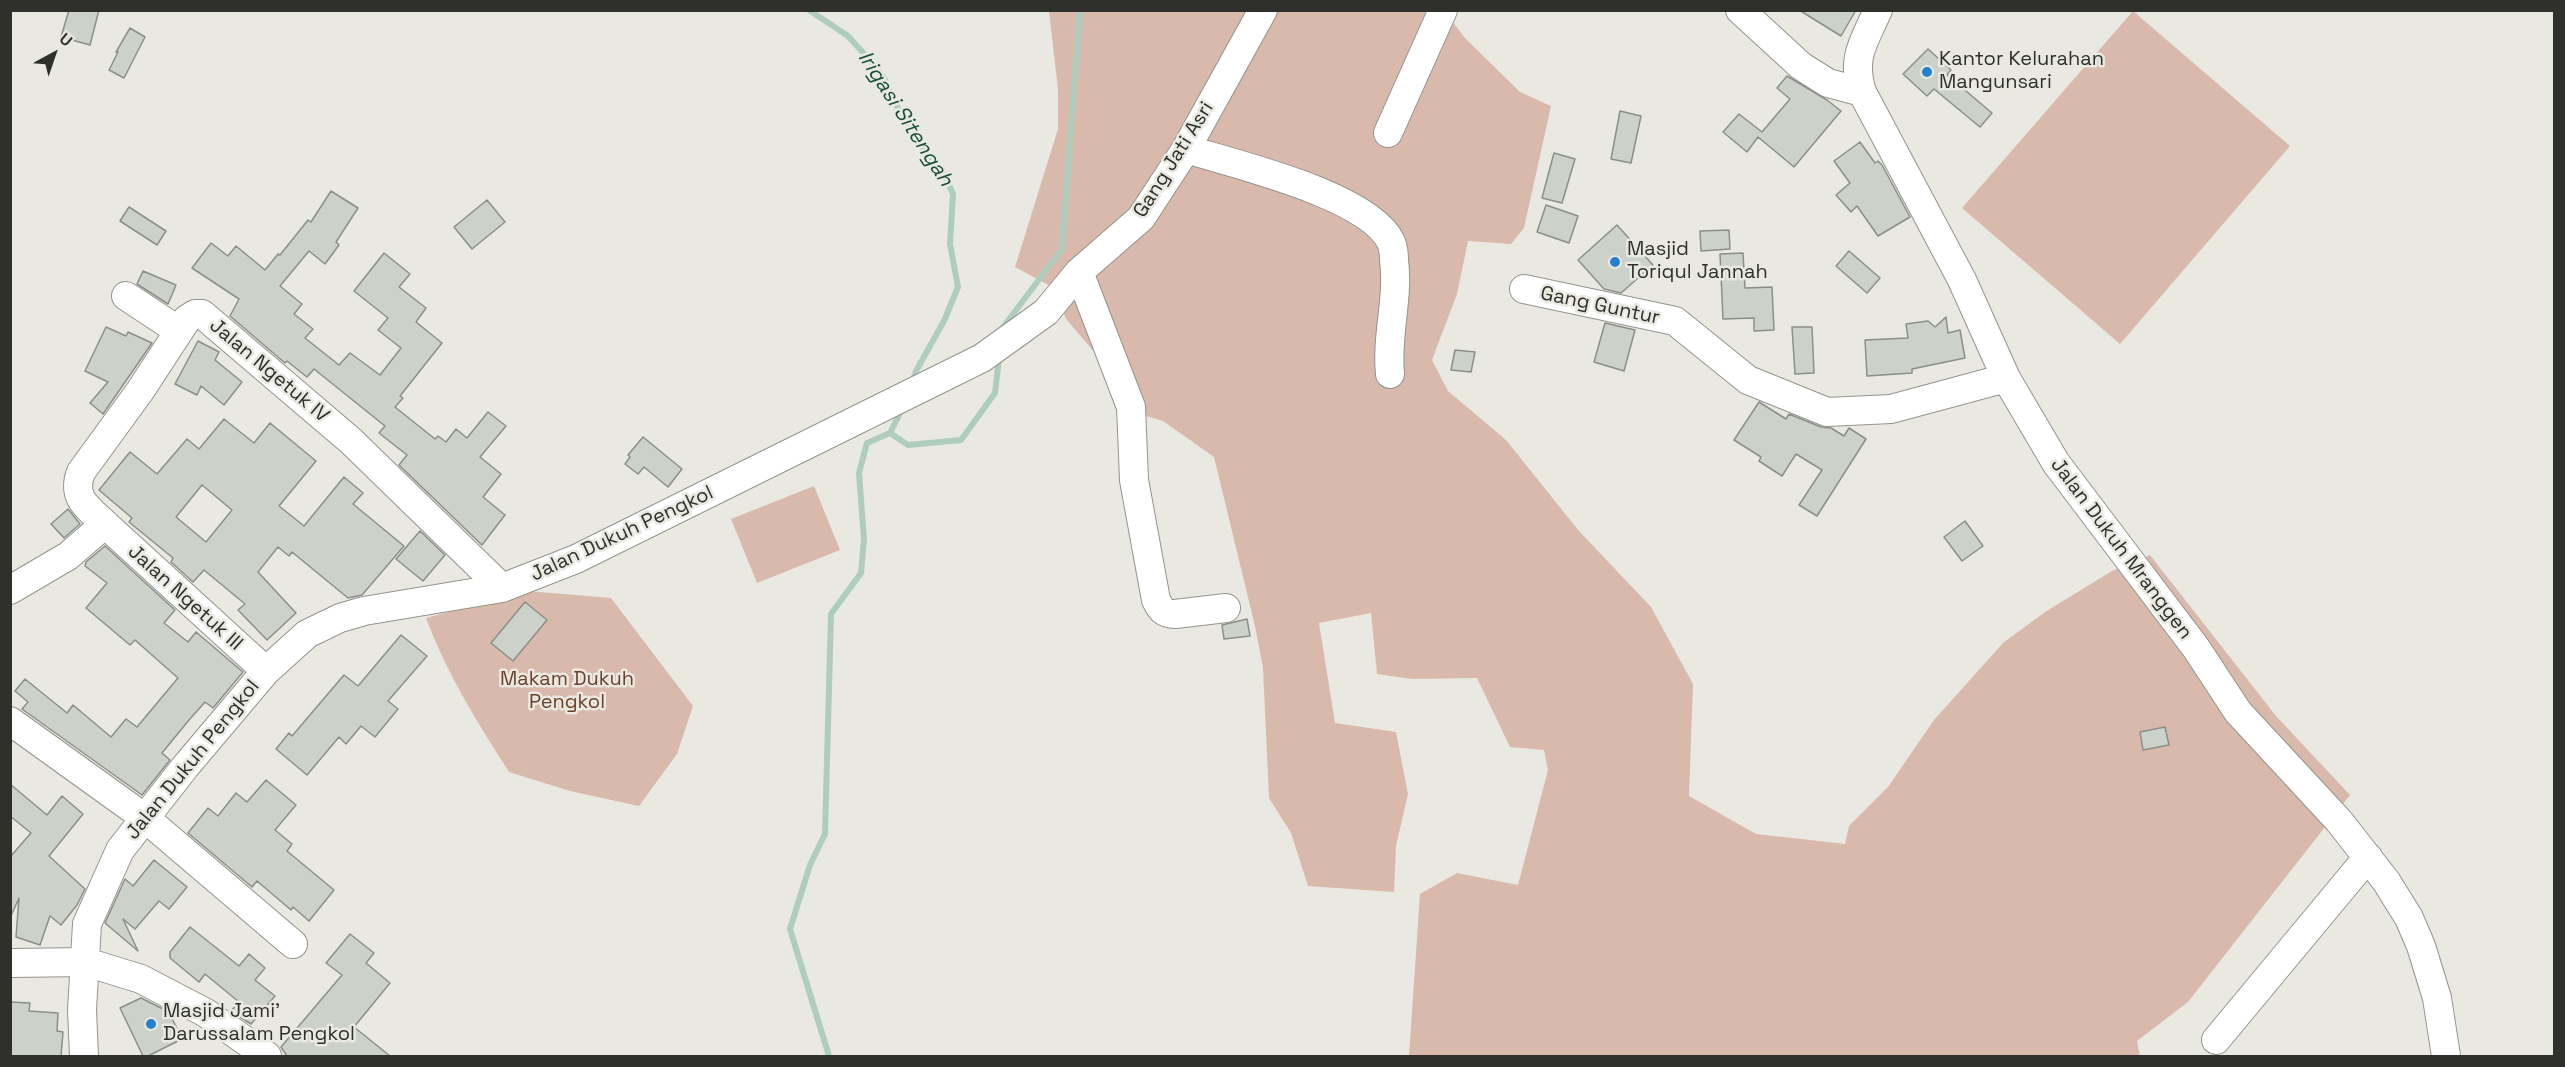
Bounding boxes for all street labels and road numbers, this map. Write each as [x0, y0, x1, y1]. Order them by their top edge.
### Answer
street label: Gang Jati Asri [1129, 98, 1219, 222]
street label: Gang Guntur [1538, 282, 1662, 330]
street label: Jalan Ngetuk IV [204, 314, 334, 428]
street label: Jalan Dukuh Mranggen [2045, 454, 2197, 644]
street label: Jalan Dukuh Pengkol [527, 481, 717, 587]
street label: Jalan Ngetuk III [123, 540, 247, 656]
street label: Jalan Dukuh Pengkol [121, 675, 265, 845]

